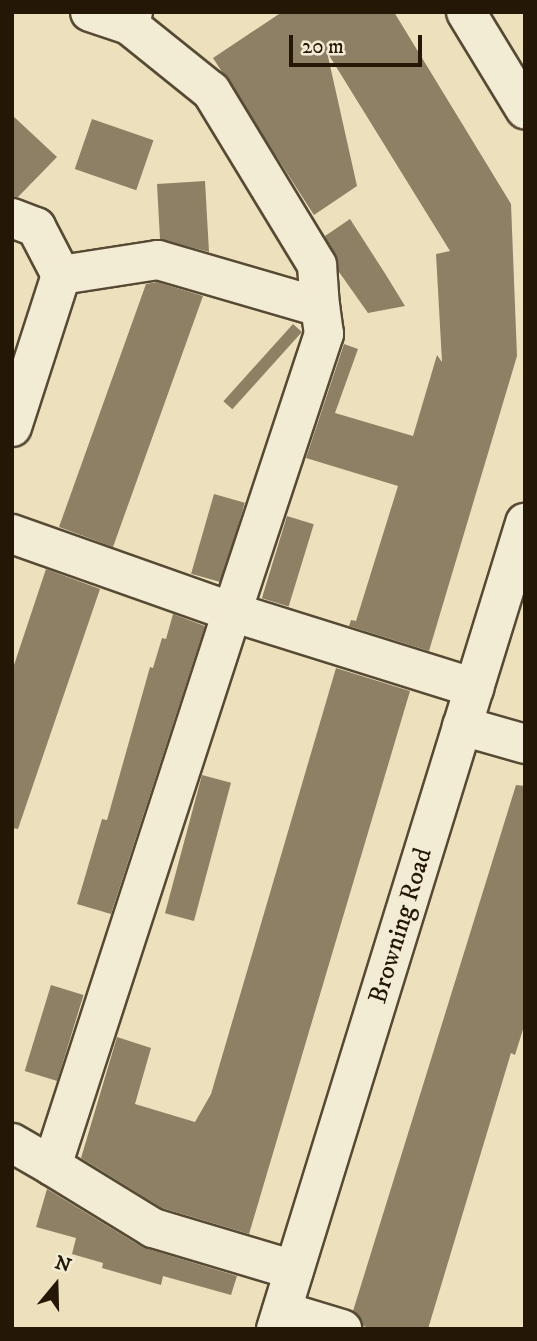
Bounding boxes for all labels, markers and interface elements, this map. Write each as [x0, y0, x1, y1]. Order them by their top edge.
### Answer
scale bar [292, 21, 425, 65]
text: 20 m [302, 34, 344, 60]
street label: Browning Road [363, 844, 439, 1008]
north arrow [21, 1250, 91, 1320]
text: N [52, 1251, 74, 1278]

